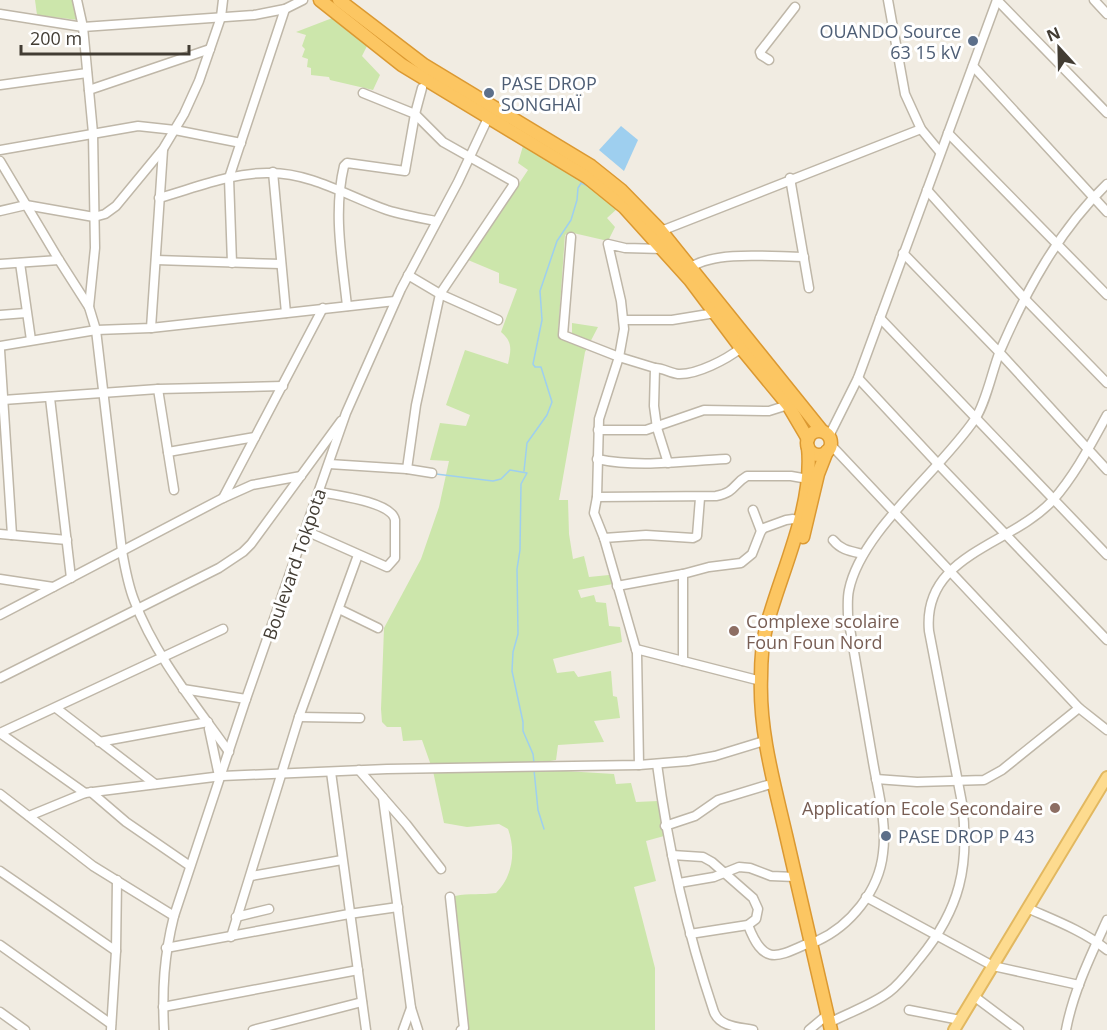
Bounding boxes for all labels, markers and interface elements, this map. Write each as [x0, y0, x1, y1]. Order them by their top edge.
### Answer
scale bar [21, 18, 189, 56]
north arrow [1029, 18, 1089, 78]
place label: OUANDO Source 63 15 kV [819, 19, 961, 64]
text: N [1043, 21, 1064, 47]
text: 200 m [30, 26, 82, 50]
marker: OUANDO Source 63 15 kV [966, 34, 980, 48]
place label: PASE DROP SONGHAÏ [501, 71, 597, 116]
marker: PASE DROP SONGHAÏ [482, 86, 496, 100]
street label: Boulevard Tokpota [257, 485, 331, 643]
place label: Complexe scolaire Foun Foun Nord [746, 609, 899, 654]
marker: Complexe scolaire Foun Foun Nord [727, 624, 741, 638]
place label: Applicatíon Ecole Secondaire [802, 796, 1043, 820]
marker: Applicatíon Ecole Secondaire [1048, 801, 1062, 815]
place label: PASE DROP P 43 [898, 824, 1035, 848]
marker: PASE DROP P 43 [879, 829, 893, 843]

